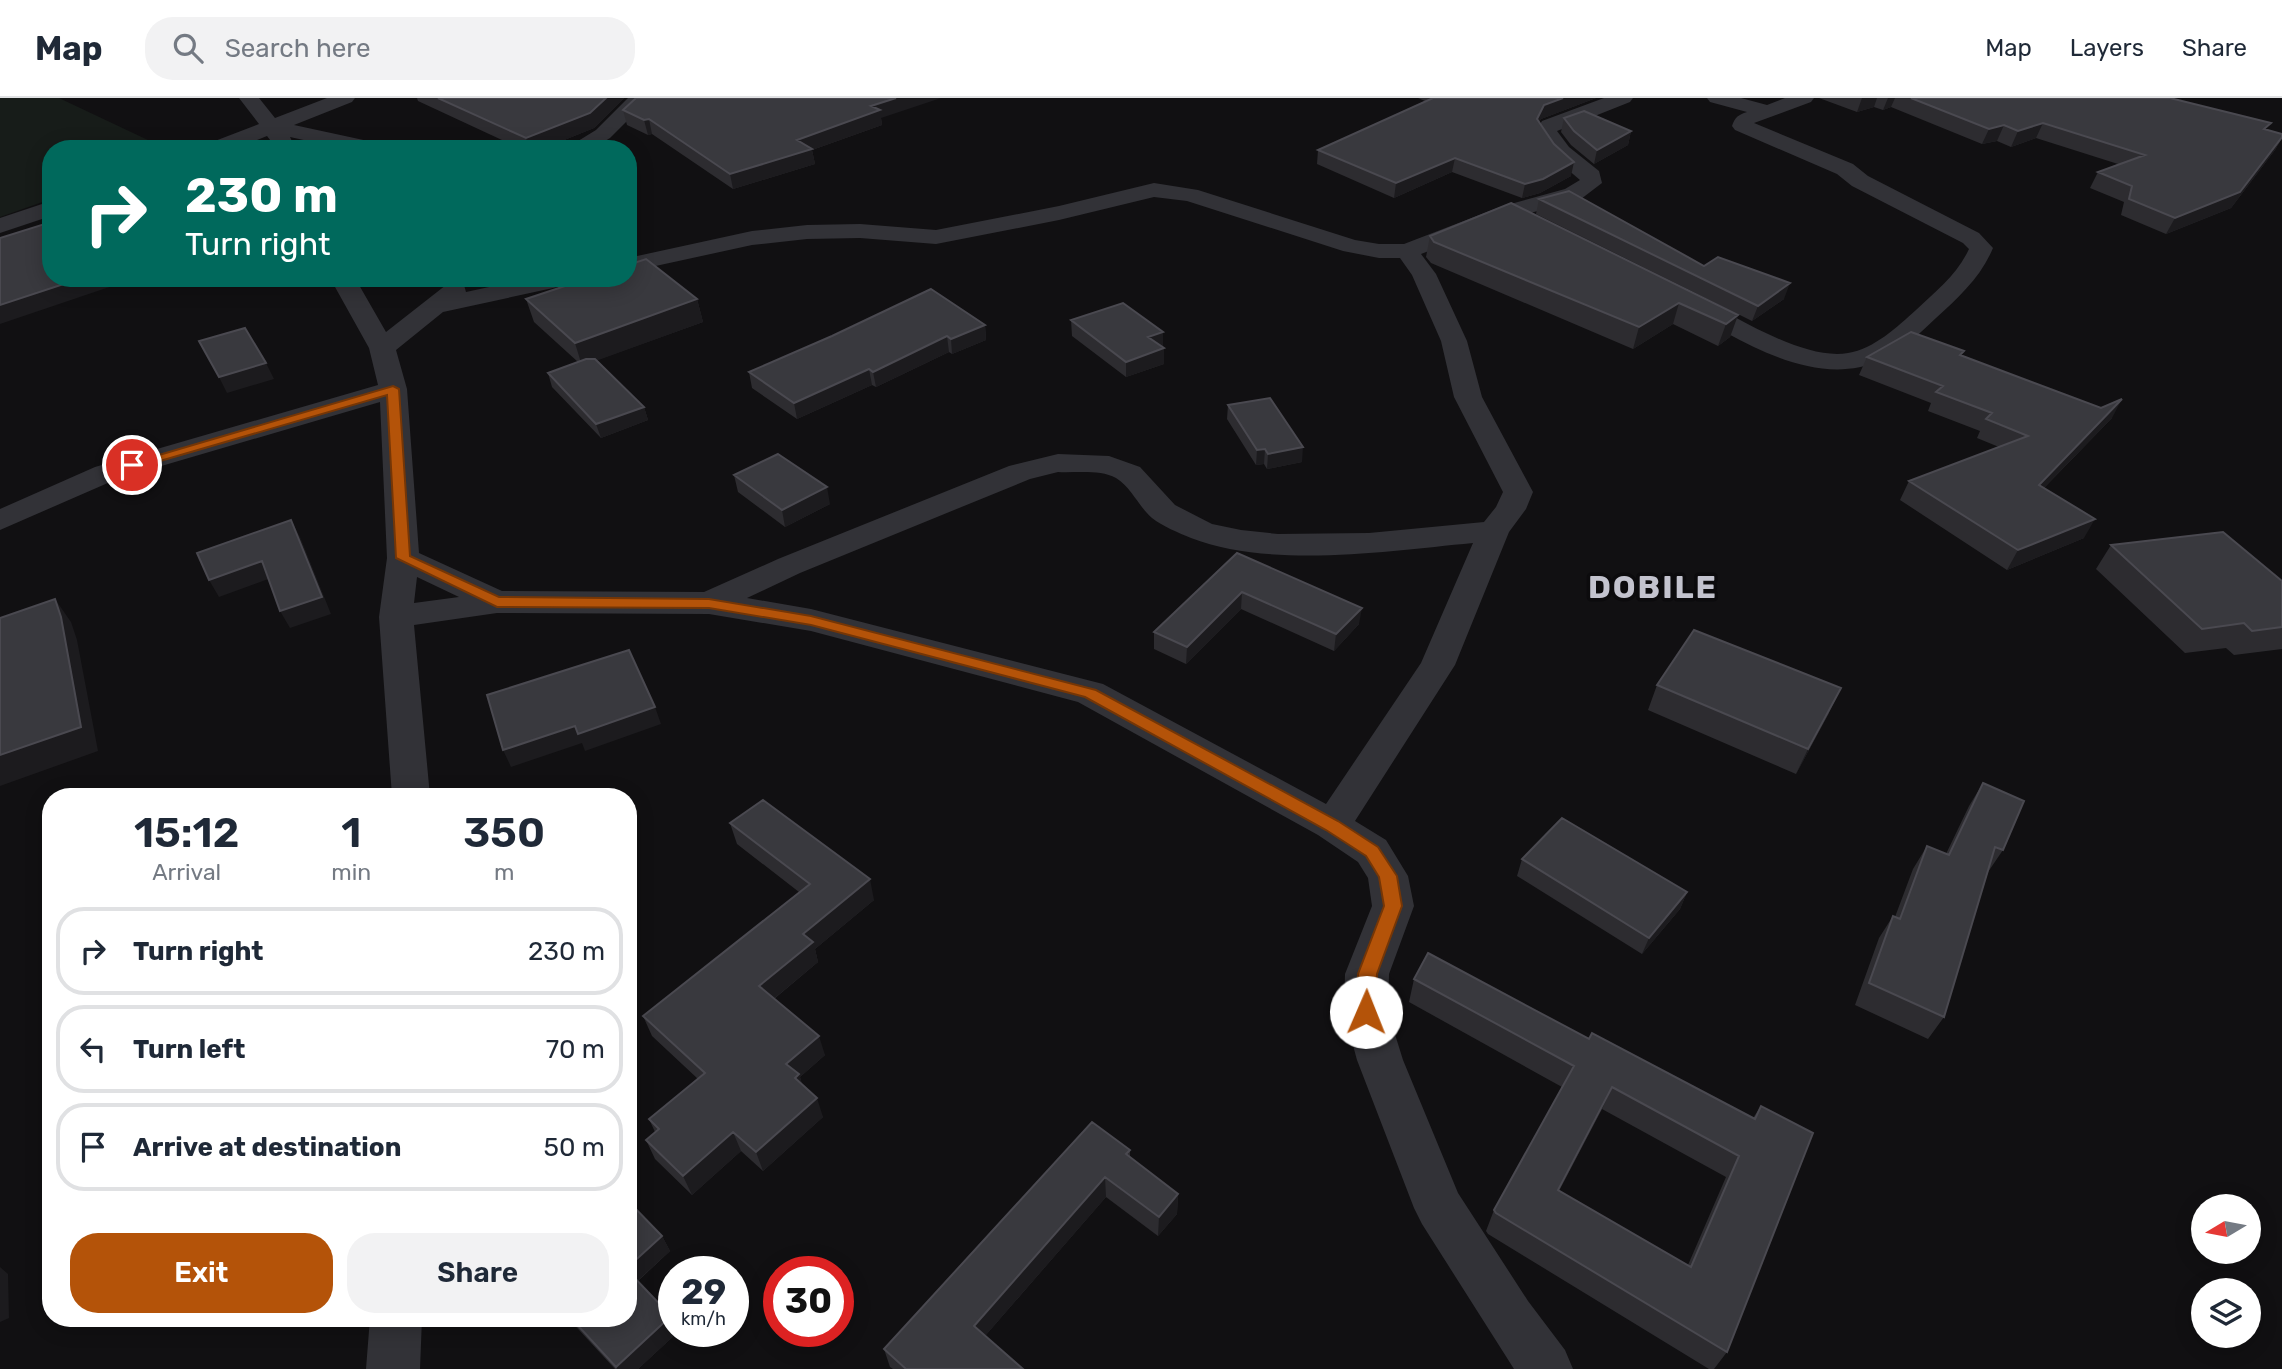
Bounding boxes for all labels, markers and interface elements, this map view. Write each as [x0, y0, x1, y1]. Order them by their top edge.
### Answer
search box [145, 17, 635, 80]
text: Map [35, 29, 103, 68]
icon: search [169, 29, 207, 67]
text: Search here [225, 33, 370, 64]
text: Map [1985, 34, 2032, 62]
text: Layers [2070, 34, 2144, 62]
text: Share [2182, 34, 2247, 62]
text: 230 m [185, 166, 338, 224]
icon: right [70, 168, 161, 259]
text: Turn right [185, 225, 330, 263]
pin [102, 435, 162, 495]
icon: arrive [113, 446, 151, 484]
district label: DOBILE [1588, 568, 1718, 606]
text: 15:12 [134, 808, 239, 858]
text: 1 [341, 808, 361, 858]
text: 350 [463, 808, 545, 858]
text: Arrival [152, 858, 221, 886]
text: min [331, 858, 371, 886]
text: m [494, 858, 514, 886]
icon: right [74, 932, 112, 970]
text: Turn right [133, 936, 263, 967]
text: 230 m [528, 936, 605, 967]
position arrow [1329, 975, 1403, 1049]
icon: left [74, 1030, 112, 1068]
text: Turn left [133, 1034, 245, 1065]
text: 70 m [546, 1034, 605, 1065]
icon: arrive [74, 1128, 112, 1166]
text: Arrive at destination [133, 1132, 401, 1163]
text: 50 m [544, 1132, 605, 1163]
north arrow [2191, 1194, 2261, 1264]
map controls [2191, 1194, 2261, 1348]
button: Exit [70, 1233, 333, 1313]
button: Share [347, 1233, 609, 1313]
speed limit sign: 30 [763, 1256, 854, 1347]
text: 29 [681, 1271, 726, 1313]
button: layers [2191, 1278, 2261, 1348]
text: km/h [681, 1308, 726, 1330]

